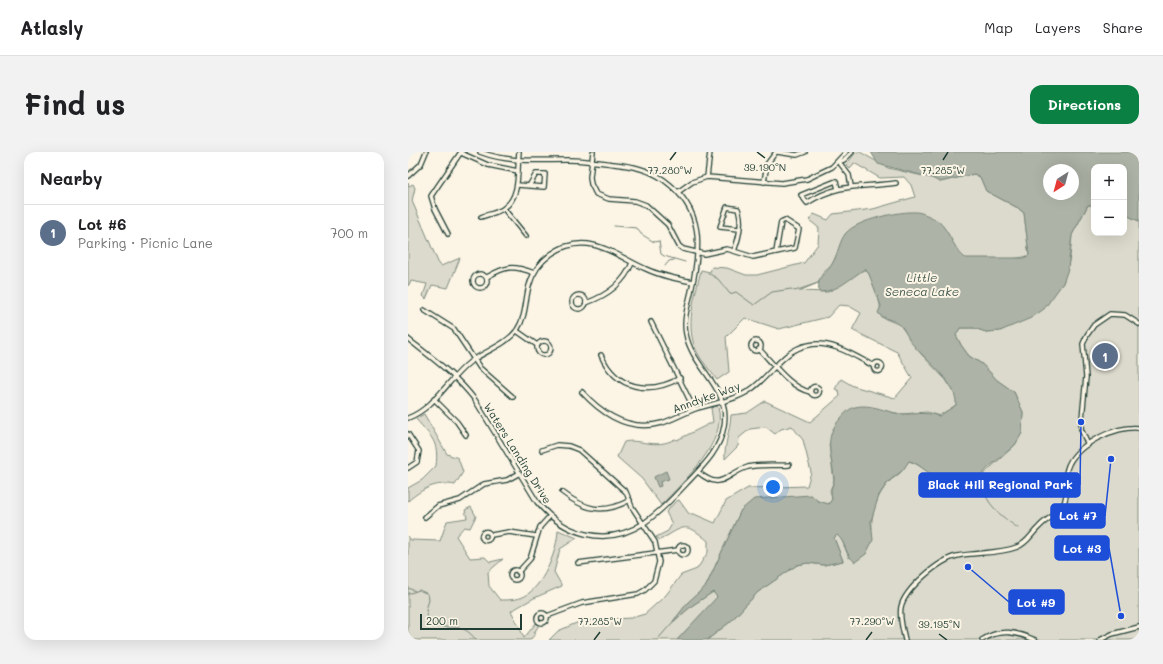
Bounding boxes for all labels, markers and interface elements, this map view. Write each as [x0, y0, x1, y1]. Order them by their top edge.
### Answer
text: Atlasly [20, 15, 83, 40]
text: Map [984, 18, 1013, 37]
text: Layers [1035, 18, 1081, 37]
text: Share [1103, 18, 1143, 37]
button: Directions [1030, 85, 1139, 124]
text: Find us [24, 86, 125, 122]
text: 39.190°N [744, 160, 786, 174]
text: 77.280°W [648, 163, 692, 177]
text: 77.285°W [921, 163, 965, 177]
north arrow [1043, 164, 1079, 200]
map controls [1091, 164, 1127, 236]
button: + [1091, 164, 1127, 200]
text: Nearby [40, 167, 102, 189]
button: − [1091, 200, 1127, 236]
text: Lot #6 [78, 214, 126, 234]
text: 1 [50, 224, 56, 241]
text: 700 m [330, 224, 368, 241]
text: Parking · Picnic Lane [78, 234, 213, 251]
water label: Little Seneca Lake [885, 269, 959, 299]
pin: 1 [1092, 341, 1118, 371]
street label: Anndyke Way [670, 378, 742, 416]
street label: Waters Landing Drive [481, 400, 555, 507]
callout: Black Hill Regional Park [919, 473, 1080, 497]
text: Black Hill Regional Park [927, 476, 1073, 492]
your location [763, 477, 783, 497]
callout: Lot #7 [1051, 504, 1105, 528]
text: Lot #7 [1059, 507, 1097, 523]
callout: Lot #3 [1055, 536, 1109, 560]
text: Lot #3 [1063, 540, 1101, 556]
callout: Lot #9 [1009, 590, 1064, 614]
text: Lot #9 [1017, 594, 1055, 610]
scale bar [420, 612, 522, 631]
text: 200 m [426, 613, 458, 628]
text: 77.285°W [578, 614, 622, 628]
text: 77.290°W [850, 614, 894, 628]
text: 39.195°N [918, 617, 960, 631]

